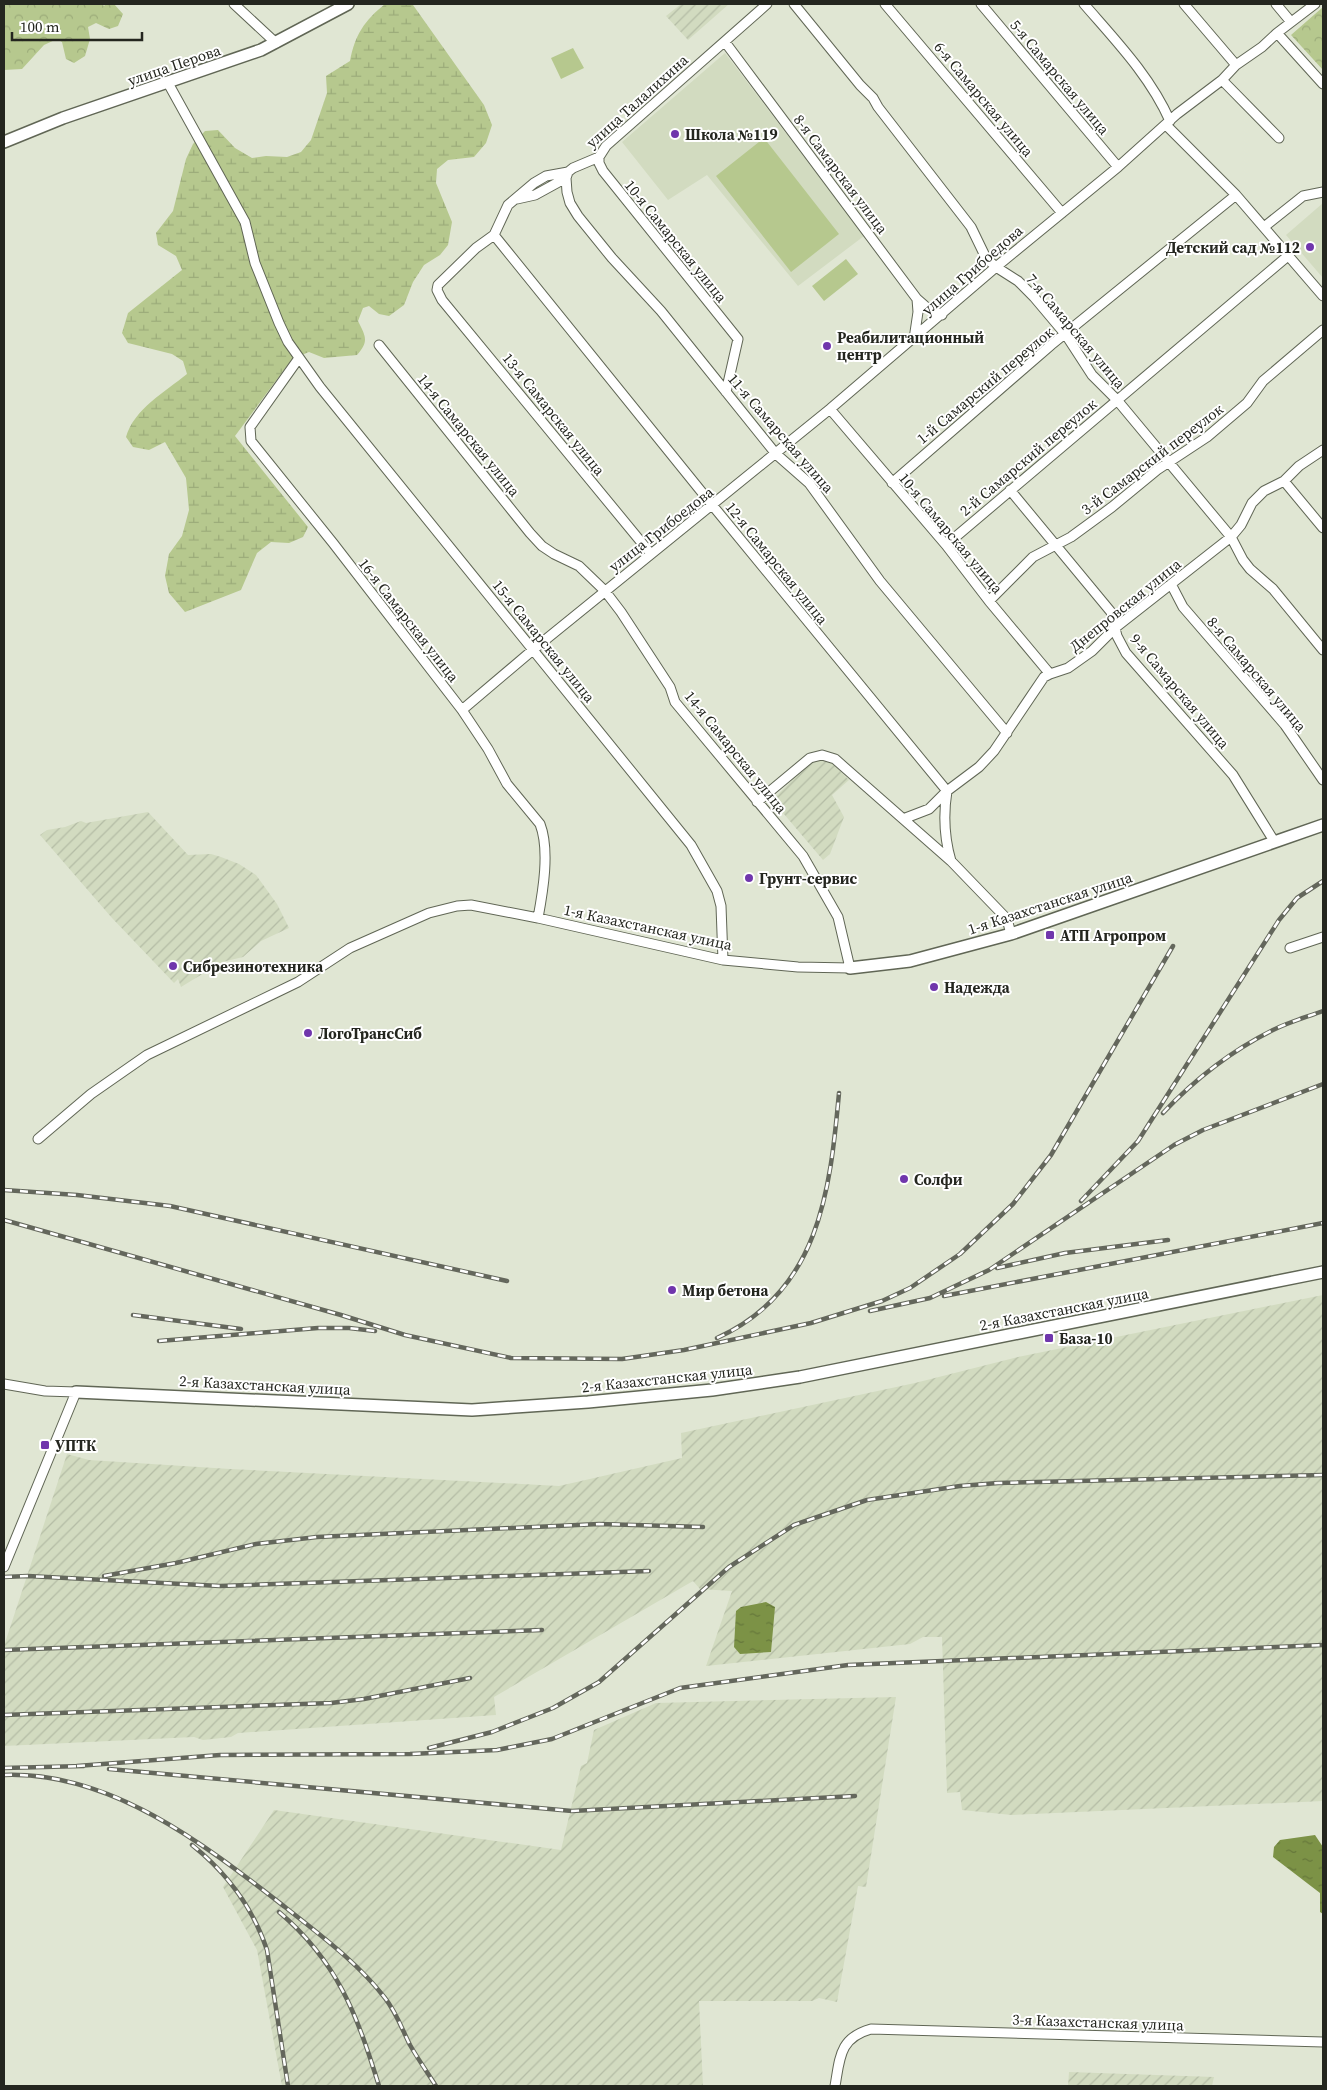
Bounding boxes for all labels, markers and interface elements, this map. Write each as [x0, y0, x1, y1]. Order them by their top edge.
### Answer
scale bar [12, 10, 142, 42]
street label: 5-я Самарская улица [1005, 15, 1115, 139]
text: 100 m [20, 16, 60, 37]
street label: 6-я Самарская улица [929, 37, 1039, 161]
street label: улица Перова [125, 39, 224, 91]
street label: улица Талалихина [581, 49, 693, 153]
street label: 8-я Самарская улица [789, 110, 893, 238]
place label: Школа №119 [685, 124, 778, 145]
marker: Школа №119 [669, 128, 681, 140]
street label: 10-я Самарская улица [620, 175, 732, 307]
street label: улица Грибоедова [917, 220, 1027, 320]
place label: Детский сад №112 [1166, 237, 1300, 258]
marker: Детский сад №112 [1304, 241, 1316, 253]
street label: 7-я Самарская улица [1021, 269, 1131, 393]
street label: 1-й Самарский переулок [912, 321, 1059, 449]
place label: Реабилитационный центр [837, 327, 984, 365]
marker: Реабилитационный центр [821, 340, 833, 352]
street label: 13-я Самарская улица [498, 348, 610, 480]
street label: 14-я Самарская улица [413, 369, 525, 501]
street label: 11-я Самарская улица [723, 369, 839, 498]
street label: 2-й Самарский переулок [955, 393, 1102, 521]
street label: 3-й Самарский переулок [1077, 398, 1228, 519]
street label: 10-я Самарская улица [894, 468, 1008, 598]
street label: улица Грибоедова [604, 481, 718, 577]
street label: 12-я Самарская улица [721, 497, 833, 629]
street label: Днепровская улица [1065, 553, 1186, 657]
street label: 16-я Самарская улица [354, 554, 464, 687]
street label: 15-я Самарская улица [488, 575, 600, 707]
street label: 8-я Самарская улица [1202, 612, 1312, 736]
street label: 9-я Самарская улица [1125, 629, 1235, 753]
street label: 14-я Самарская улица [680, 686, 792, 818]
street label: 1-я Казахстанская улица [965, 866, 1135, 940]
place label: Грунт-сервис [759, 868, 857, 889]
marker: Грунт-сервис [743, 872, 755, 884]
street label: 1-я Казахстанская улица [562, 899, 734, 955]
place label: АТП Агропром [1060, 925, 1166, 946]
marker: АТП Агропром [1044, 929, 1056, 941]
place label: Сибрезинотехника [183, 956, 324, 977]
marker: Сибрезинотехника [167, 960, 179, 972]
place label: Надежда [944, 977, 1011, 998]
marker: Надежда [928, 981, 940, 993]
place label: ЛогоТрансСиб [318, 1023, 422, 1044]
marker: ЛогоТрансСиб [302, 1027, 314, 1039]
place label: Солфи [914, 1169, 963, 1190]
marker: Солфи [898, 1173, 910, 1185]
place label: Мир бетона [682, 1280, 769, 1301]
street label: 2-я Казахстанская улица [978, 1282, 1151, 1336]
marker: Мир бетона [666, 1284, 678, 1296]
place label: База-10 [1059, 1328, 1113, 1349]
marker: База-10 [1043, 1332, 1055, 1344]
street label: 2-я Казахстанская улица [581, 1359, 754, 1397]
street label: 2-я Казахстанская улица [179, 1370, 352, 1400]
place label: УПТК [55, 1435, 97, 1456]
marker: УПТК [39, 1439, 51, 1451]
street label: 3-я Казахстанская улица [1012, 2009, 1184, 2036]

